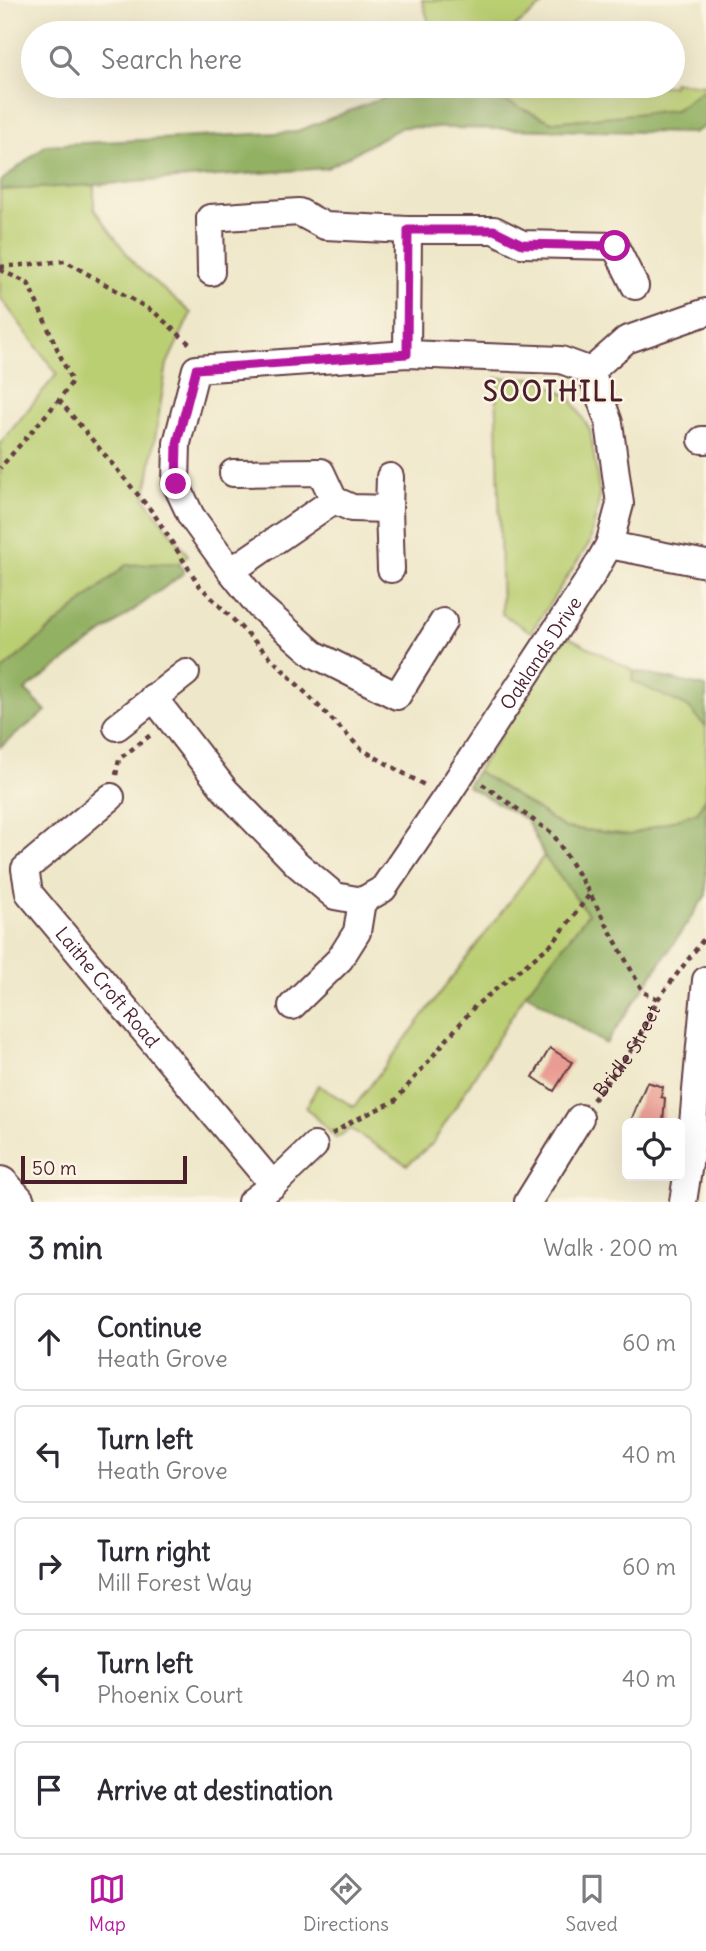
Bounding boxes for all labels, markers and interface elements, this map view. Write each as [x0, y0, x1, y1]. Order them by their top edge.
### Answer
search box [21, 21, 685, 98]
icon: search [45, 41, 83, 79]
text: Search here [101, 43, 242, 76]
route start [599, 230, 630, 261]
district label: SOOTHILL [483, 375, 625, 408]
route end [160, 468, 191, 499]
street label: Oaklands Drive [495, 592, 587, 714]
street label: Laithe Croft Road [50, 922, 165, 1052]
street label: Bridle Street [588, 1001, 665, 1102]
map controls [622, 1118, 685, 1181]
button: locate [622, 1118, 685, 1181]
scale bar [21, 1153, 187, 1185]
text: 50 m [32, 1156, 77, 1180]
text: 3 min [28, 1229, 103, 1267]
text: Walk · 200 m [543, 1233, 678, 1262]
text: Continue [97, 1311, 202, 1344]
icon: ahead [30, 1323, 68, 1361]
text: 60 m [622, 1328, 676, 1357]
text: Heath Grove [97, 1344, 228, 1373]
text: Turn left [97, 1423, 193, 1456]
icon: left [30, 1435, 68, 1473]
text: 40 m [622, 1440, 676, 1469]
text: Heath Grove [97, 1456, 228, 1485]
text: Turn right [97, 1535, 210, 1568]
icon: right [30, 1547, 68, 1585]
text: 60 m [622, 1552, 676, 1581]
text: Mill Forest Way [97, 1568, 252, 1597]
text: Turn left [97, 1647, 193, 1680]
icon: left [30, 1659, 68, 1697]
text: 40 m [622, 1664, 676, 1693]
text: Phoenix Court [97, 1680, 243, 1709]
icon: arrive [30, 1771, 68, 1809]
text: Arrive at destination [97, 1774, 333, 1807]
tab: Map [88, 1870, 126, 1936]
tab: Directions [303, 1870, 389, 1936]
tab: Saved [566, 1870, 618, 1936]

